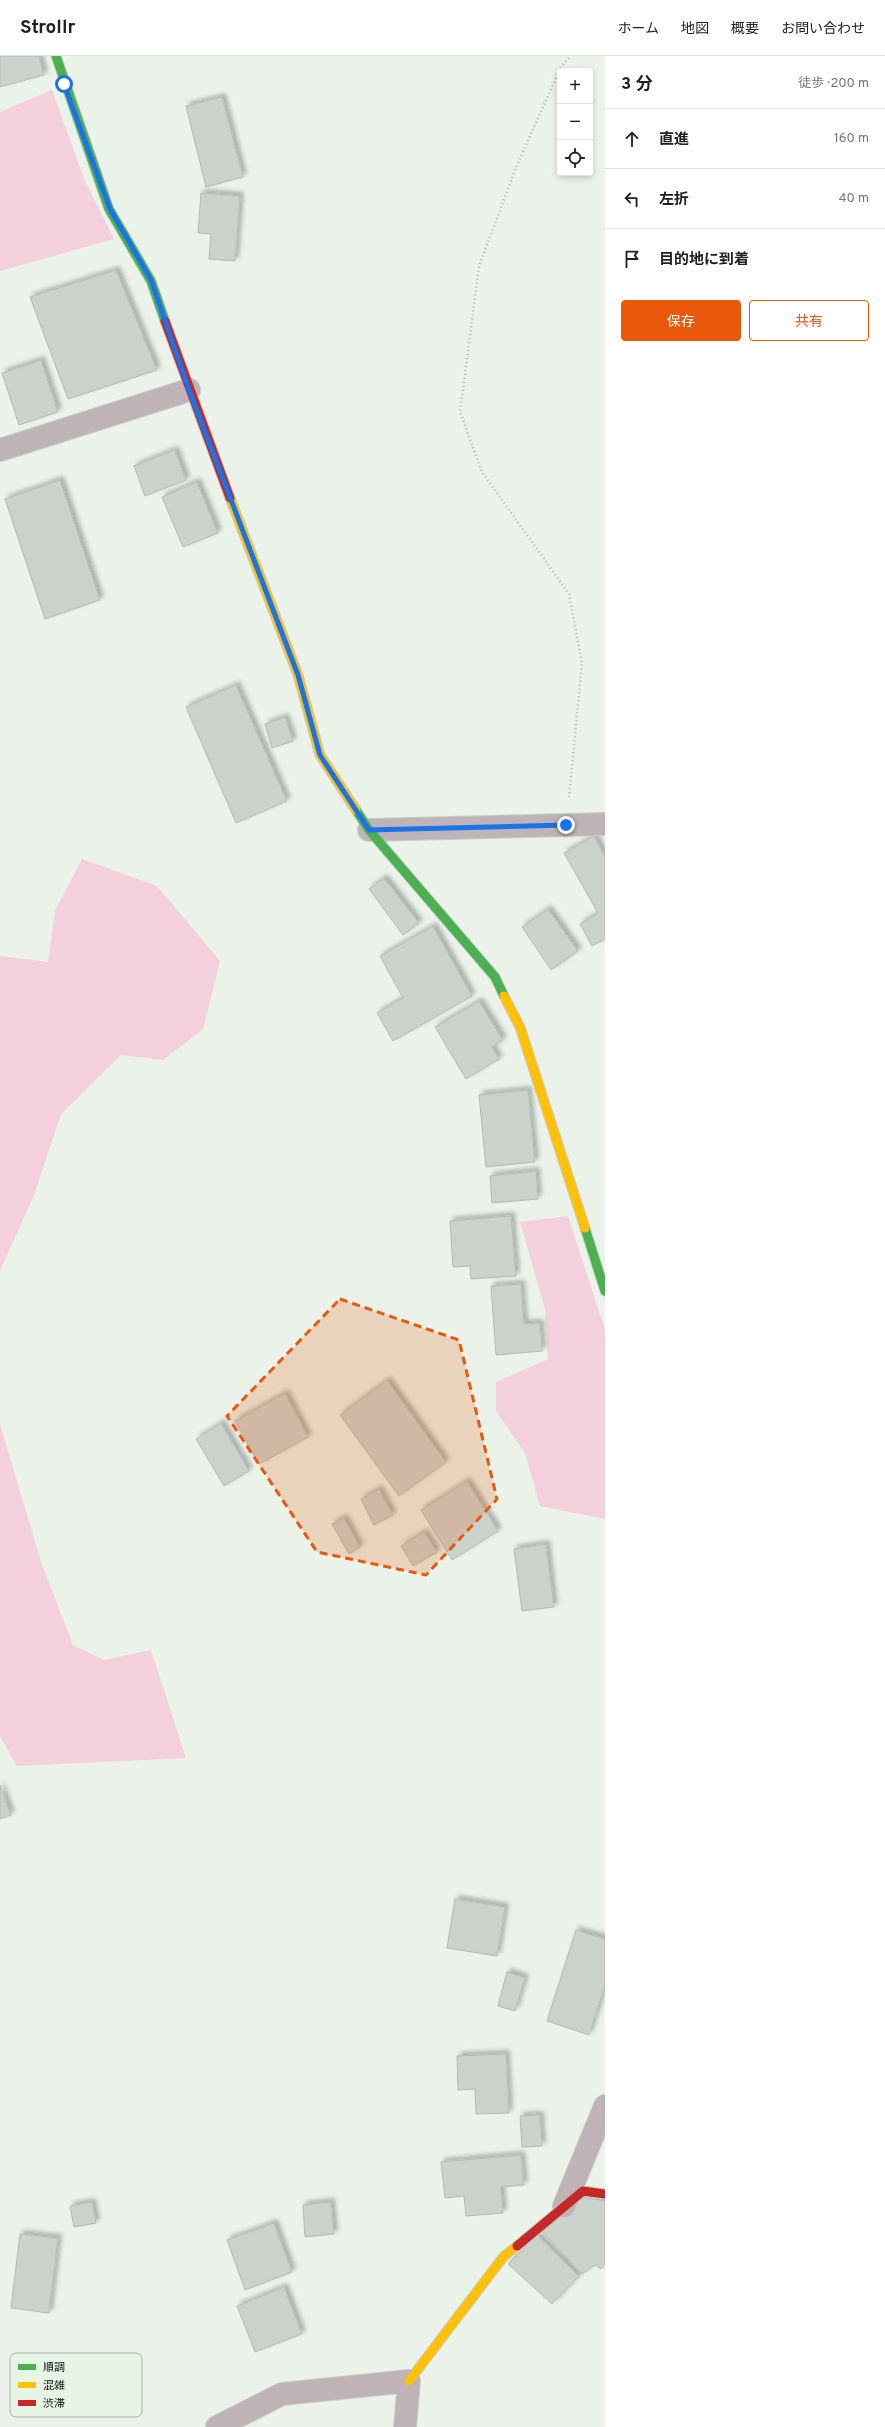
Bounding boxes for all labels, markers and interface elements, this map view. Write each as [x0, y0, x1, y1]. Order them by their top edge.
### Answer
text: Strollr [20, 16, 75, 40]
text: ホーム [617, 21, 659, 38]
text: 地図 [681, 21, 709, 38]
text: 概要 [731, 21, 759, 38]
text: お問い合わせ [781, 21, 865, 38]
map controls [557, 68, 593, 176]
button: + [557, 68, 593, 104]
text: 3 分 [621, 74, 652, 96]
route start [55, 75, 73, 93]
text: 徒歩 · 200 m [798, 76, 869, 92]
button: − [557, 104, 593, 140]
icon: ahead [621, 128, 643, 150]
text: 直進 [659, 131, 689, 150]
text: 160 m [834, 131, 869, 147]
button: locate [557, 140, 593, 176]
icon: left [621, 188, 643, 210]
text: 左折 [659, 191, 689, 210]
text: 40 m [839, 191, 869, 207]
icon: arrive [621, 248, 643, 270]
text: 目的地に到着 [659, 251, 749, 270]
button: 保存 [621, 300, 741, 341]
button: 共有 [749, 300, 869, 341]
route end [557, 816, 575, 834]
legend [10, 2353, 142, 2417]
text: 順調 [43, 2361, 65, 2375]
text: 混雑 [43, 2379, 65, 2393]
text: 渋滞 [43, 2397, 65, 2411]

